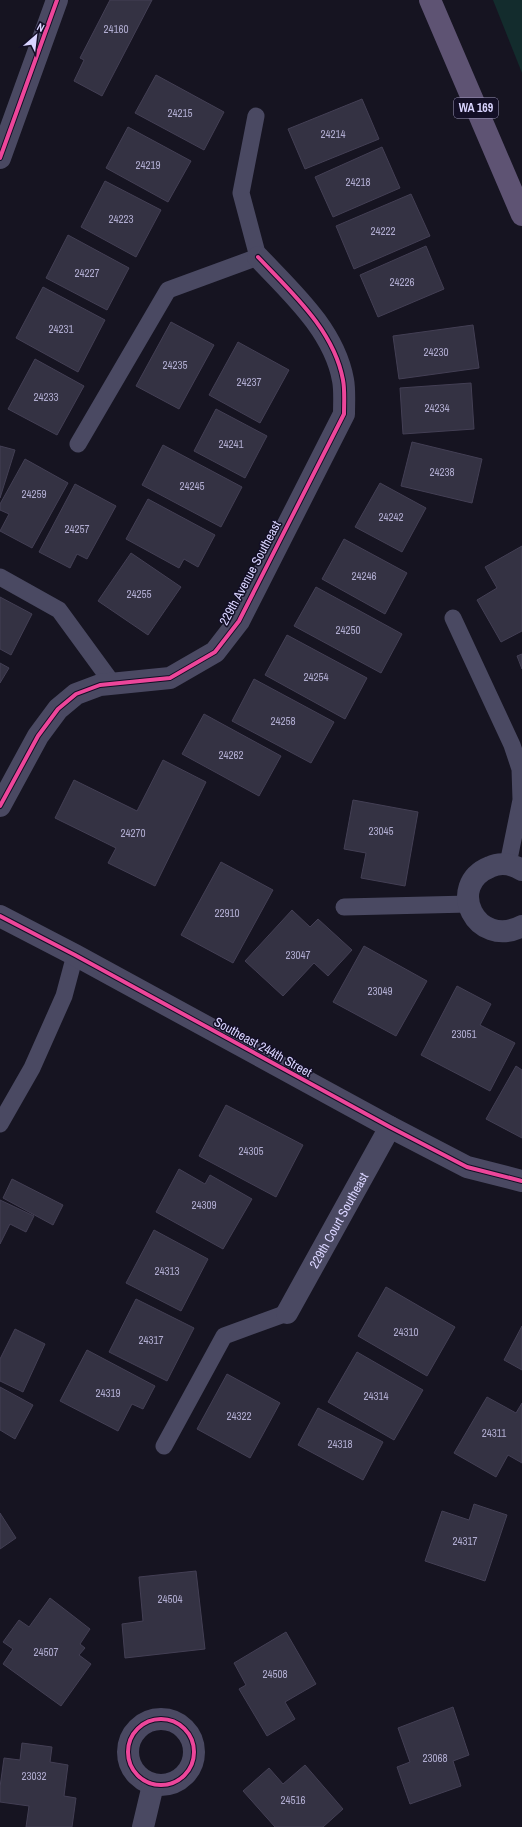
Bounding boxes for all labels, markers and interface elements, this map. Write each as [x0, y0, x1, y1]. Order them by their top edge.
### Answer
north arrow [16, 16, 56, 56]
text: N [35, 19, 47, 35]
house number: 24160 [103, 22, 129, 36]
road number: WA 169 [454, 98, 498, 118]
house number: 24215 [167, 106, 193, 120]
house number: 24214 [320, 127, 346, 141]
house number: 24219 [135, 158, 161, 172]
house number: 24218 [345, 175, 371, 189]
house number: 24223 [108, 212, 134, 226]
house number: 24222 [370, 224, 396, 238]
house number: 24227 [74, 266, 100, 280]
house number: 24226 [389, 275, 415, 289]
house number: 24231 [48, 322, 74, 336]
house number: 24230 [423, 345, 449, 359]
house number: 24235 [162, 358, 188, 372]
house number: 24237 [236, 375, 262, 389]
house number: 24233 [33, 390, 59, 404]
house number: 24234 [424, 401, 450, 415]
house number: 24241 [218, 437, 244, 451]
house number: 24238 [429, 465, 455, 479]
house number: 24245 [179, 479, 205, 493]
house number: 24259 [21, 487, 47, 501]
house number: 24242 [378, 510, 404, 524]
street label: 229th Avenue Southeast [215, 518, 285, 628]
house number: 24257 [64, 522, 90, 536]
house number: 24246 [351, 569, 377, 583]
house number: 24255 [126, 587, 152, 601]
house number: 24250 [335, 623, 361, 637]
house number: 24254 [303, 670, 329, 684]
house number: 24258 [270, 714, 296, 728]
house number: 24262 [218, 748, 244, 762]
house number: 23045 [368, 824, 394, 838]
house number: 24270 [120, 826, 146, 840]
house number: 22910 [214, 906, 240, 920]
house number: 23047 [285, 948, 311, 962]
house number: 23049 [367, 984, 393, 998]
street label: Southeast 244th Street [211, 1013, 315, 1081]
house number: 23051 [451, 1027, 477, 1041]
house number: 24305 [238, 1144, 264, 1158]
street label: 229th Court Southeast [305, 1169, 372, 1271]
house number: 24309 [191, 1198, 217, 1212]
house number: 24313 [154, 1264, 180, 1278]
house number: 24310 [393, 1325, 419, 1339]
house number: 24317 [138, 1333, 164, 1347]
house number: 24319 [95, 1386, 121, 1400]
house number: 24314 [363, 1389, 389, 1403]
house number: 24322 [226, 1409, 252, 1423]
house number: 24311 [482, 1426, 506, 1440]
house number: 24318 [327, 1437, 353, 1451]
house number: 24317 [452, 1534, 478, 1548]
house number: 24504 [157, 1592, 183, 1606]
house number: 24507 [33, 1645, 59, 1659]
house number: 24508 [262, 1667, 288, 1681]
house number: 23068 [422, 1751, 448, 1765]
house number: 23032 [21, 1769, 47, 1783]
house number: 24516 [280, 1793, 306, 1807]

